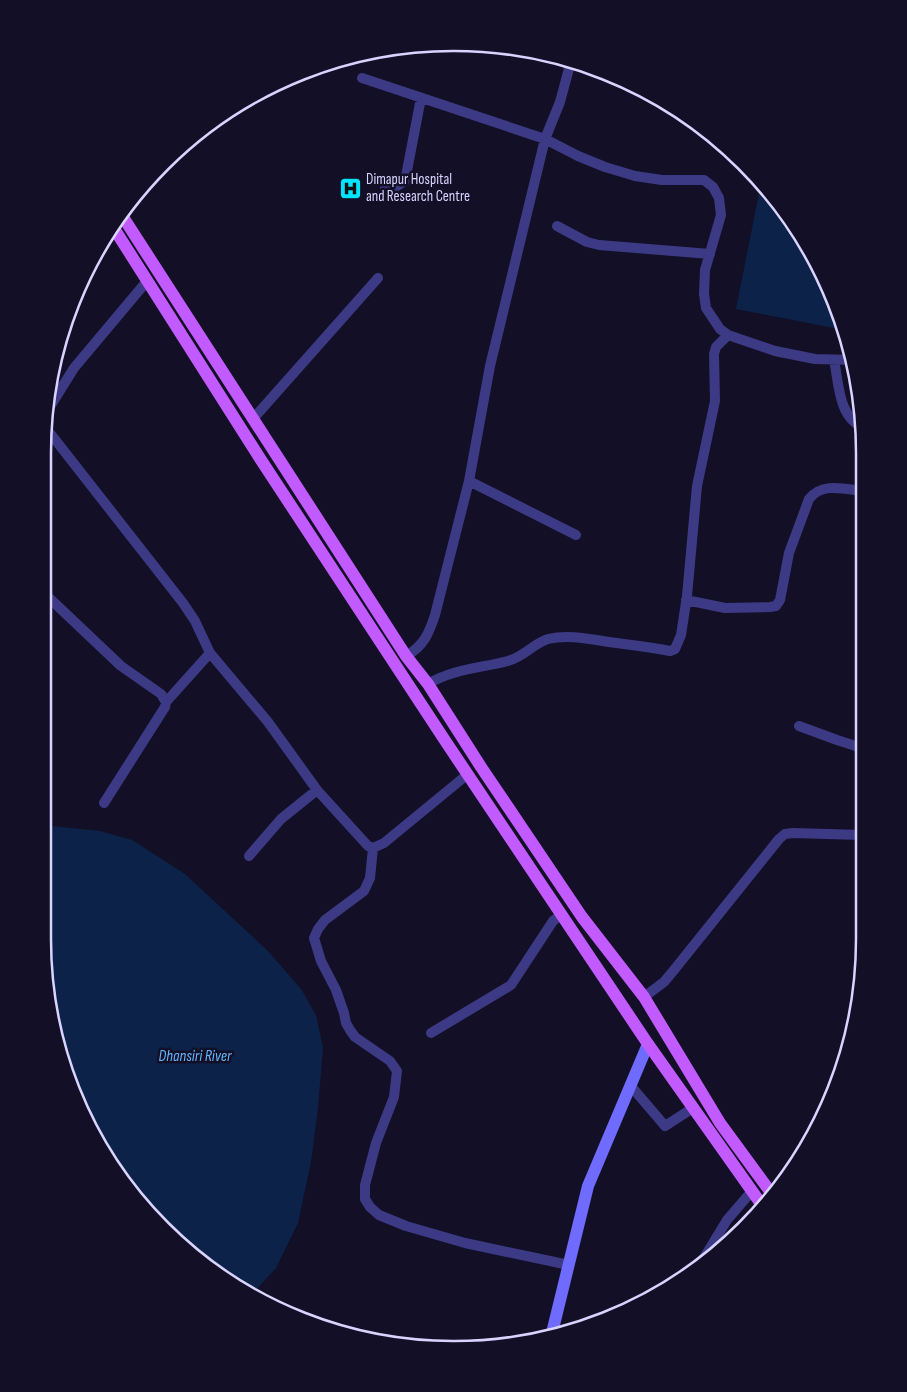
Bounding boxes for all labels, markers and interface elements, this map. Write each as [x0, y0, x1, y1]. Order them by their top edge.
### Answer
place label: Dimapur Hospital and Research Centre [366, 170, 470, 206]
hospital icon: Dimapur Hospital and Research Centre [338, 176, 362, 200]
water label: Dhansiri River [159, 1047, 232, 1066]

